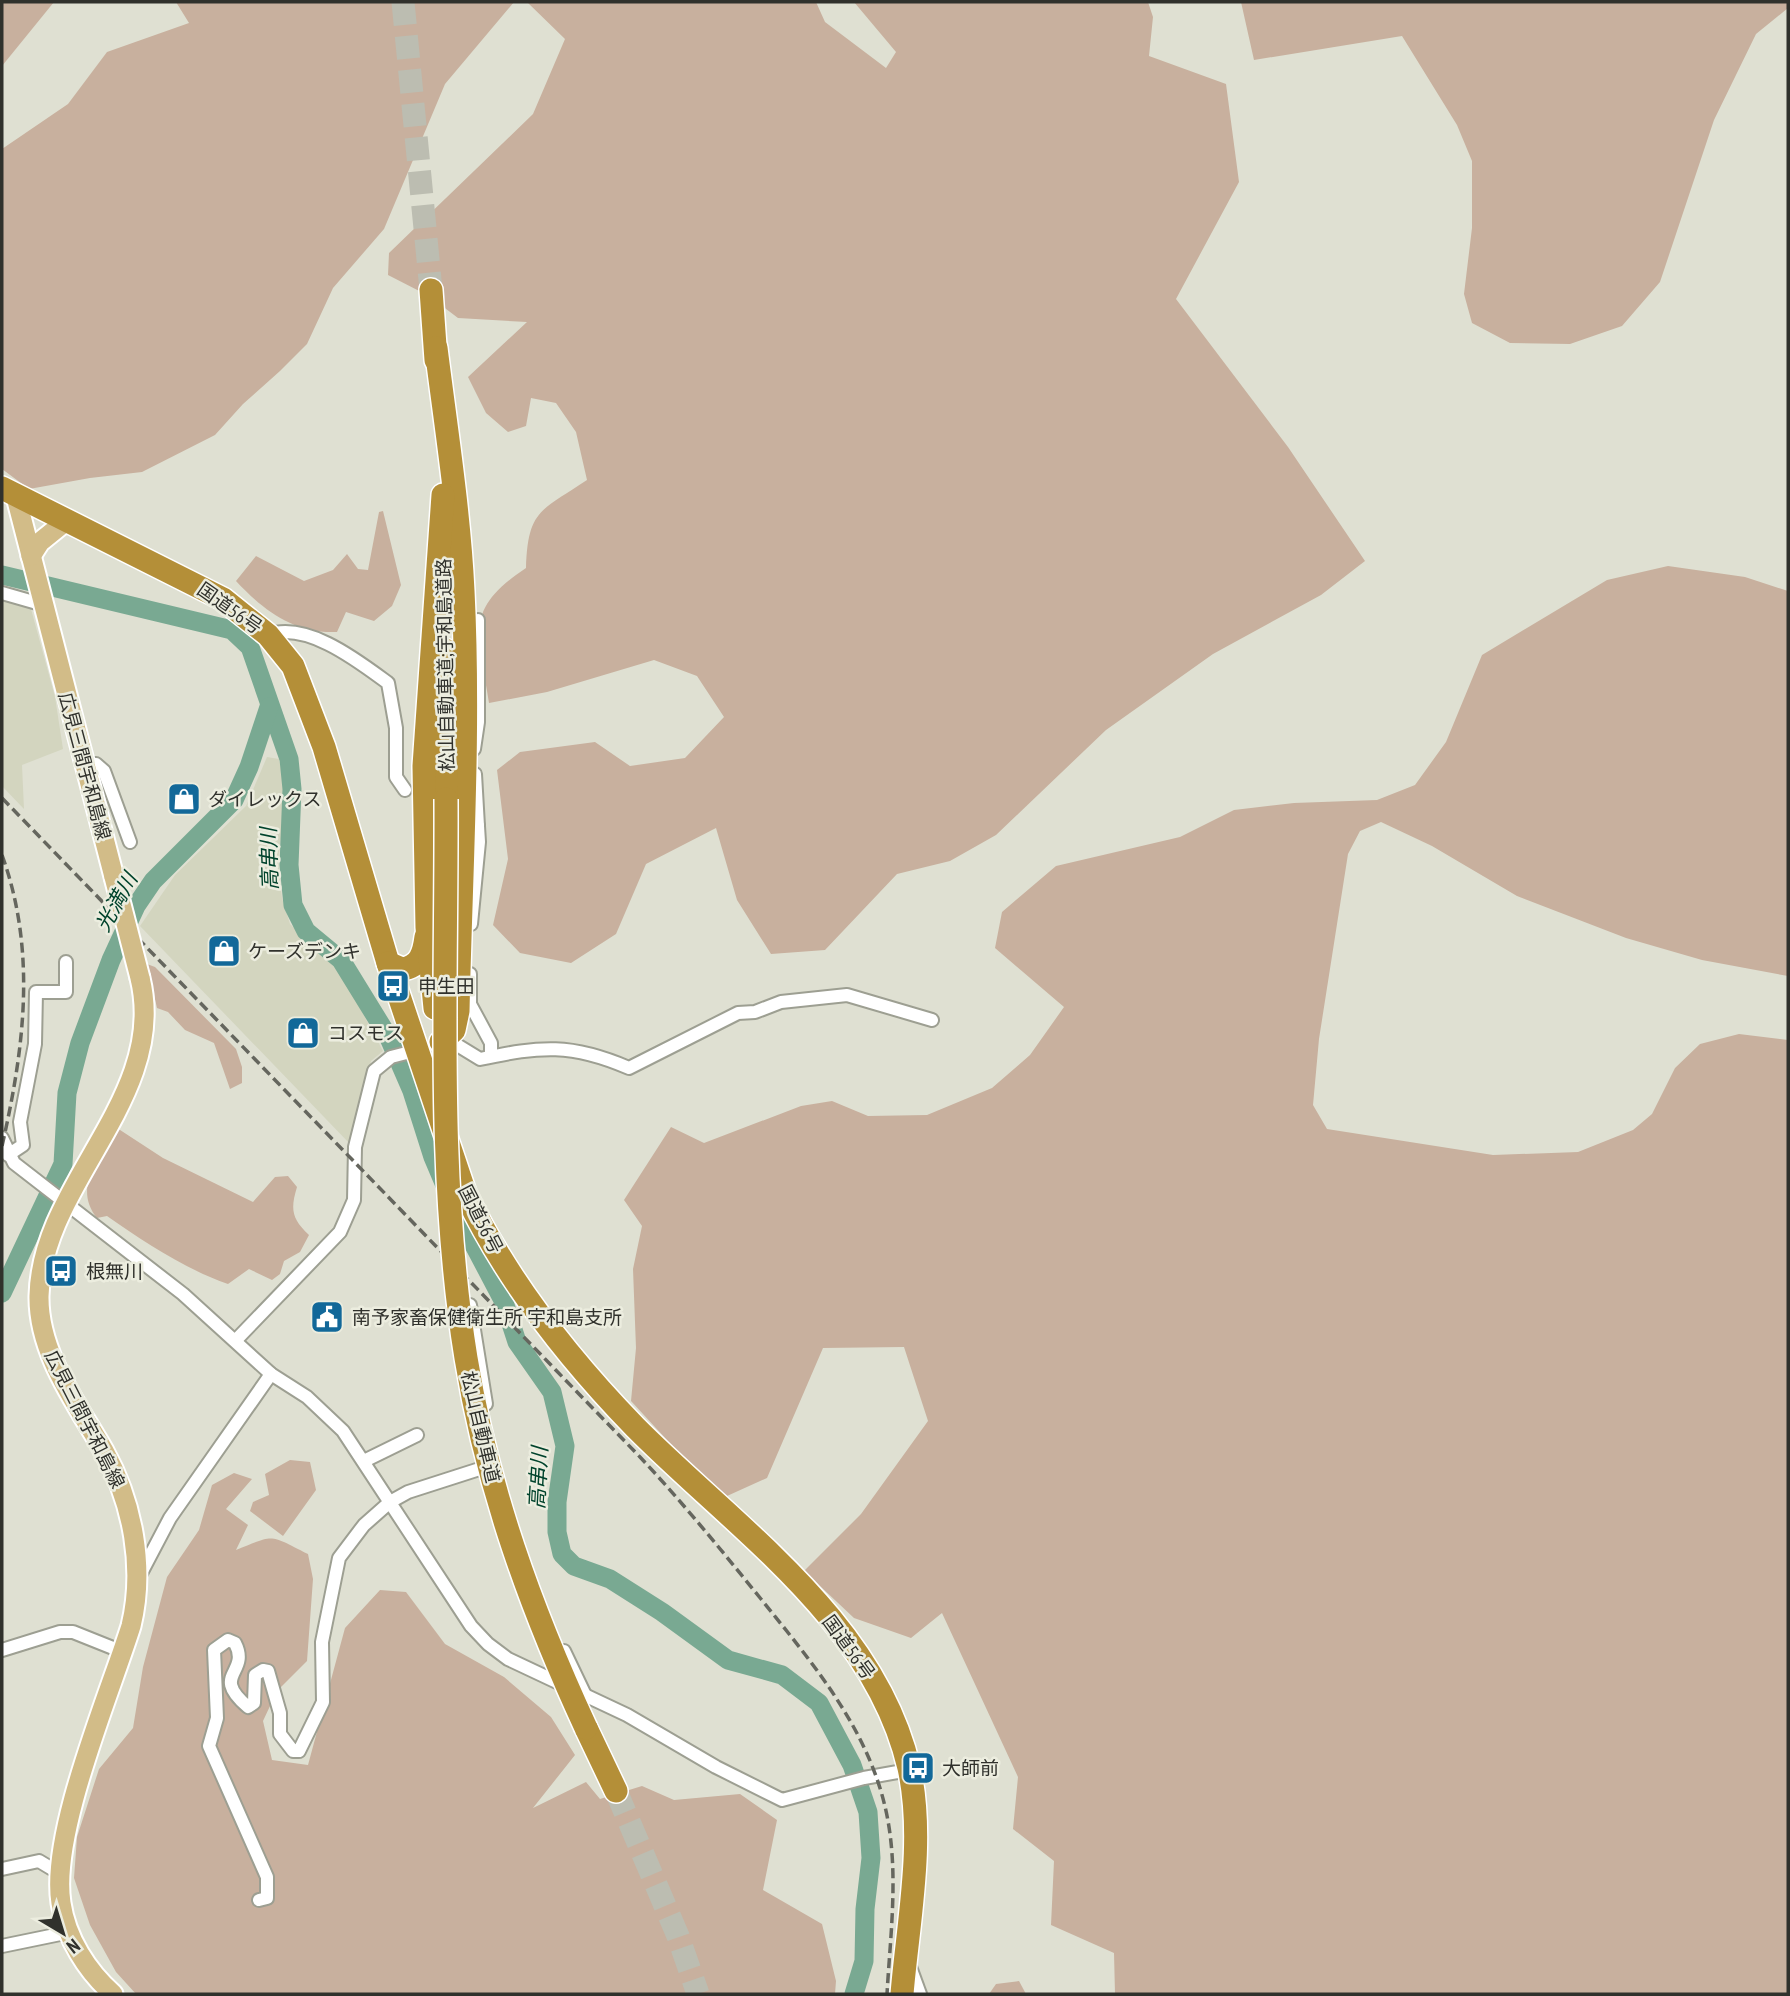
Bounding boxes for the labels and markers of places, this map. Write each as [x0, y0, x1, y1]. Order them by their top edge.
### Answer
shop icon: ダイレックス [165, 780, 203, 818]
place label: ダイレックス [208, 787, 321, 811]
shop icon: ケーズデンキ [205, 932, 243, 970]
place label: ケーズデンキ [248, 939, 361, 963]
bus stop icon: 申生田 [374, 967, 412, 1005]
place label: 申生田 [418, 974, 475, 998]
shop icon: コスモス [284, 1014, 322, 1052]
place label: コスモス [328, 1021, 404, 1045]
bus stop icon: 根無川 [42, 1252, 80, 1290]
place label: 根無川 [86, 1259, 143, 1283]
public building icon: 南予家畜保健衛生所 宇和島支所 [308, 1298, 346, 1336]
place label: 南予家畜保健衛生所 宇和島支所 [352, 1305, 622, 1329]
bus stop icon: 大師前 [899, 1749, 937, 1787]
place label: 大師前 [942, 1756, 999, 1780]

